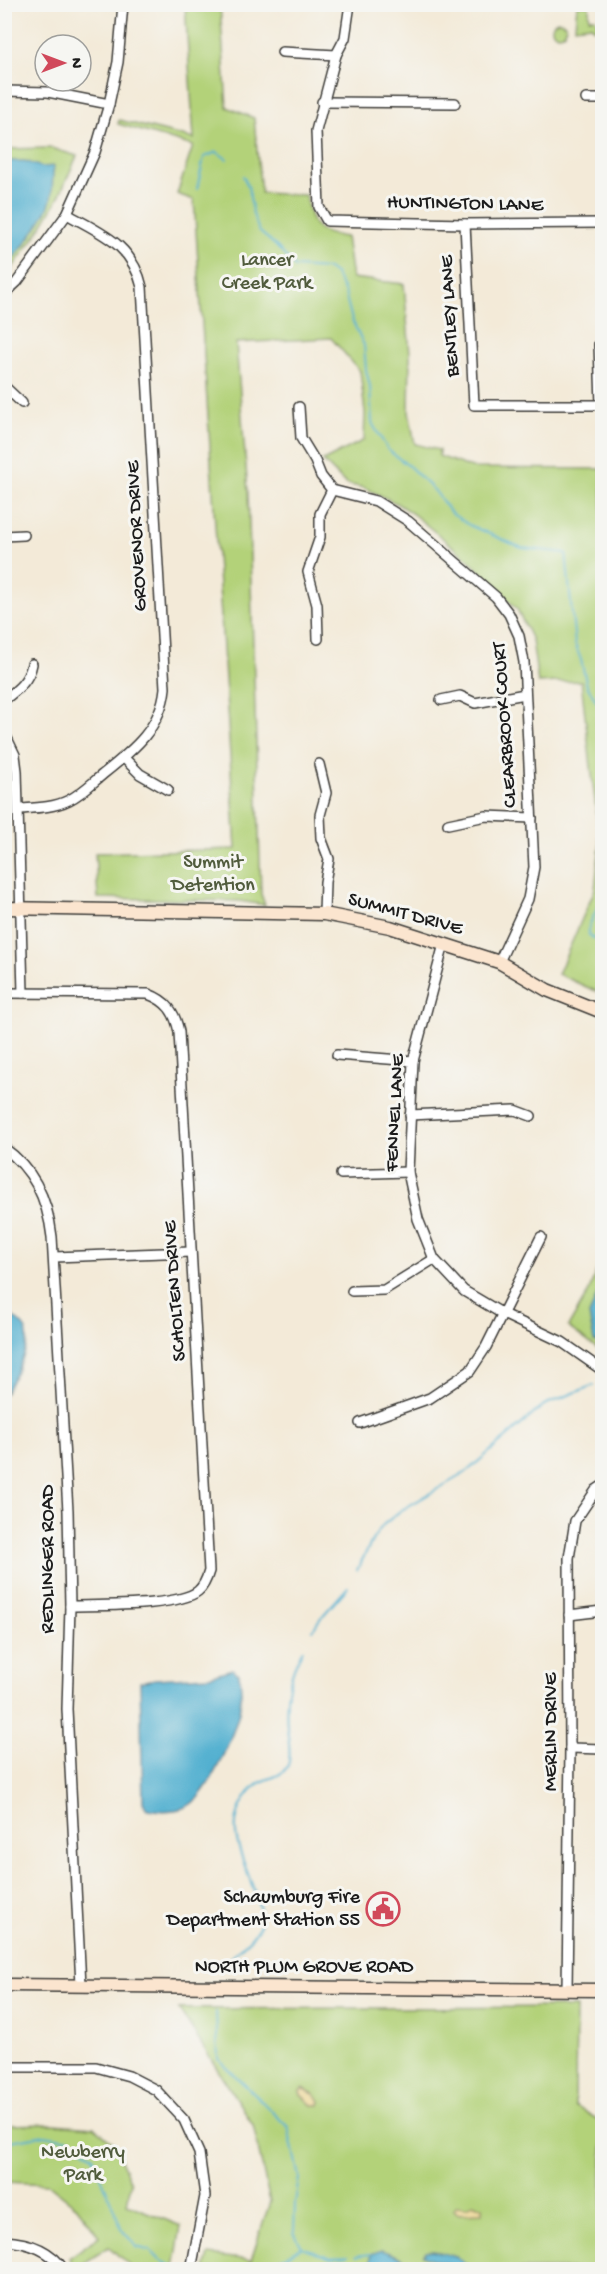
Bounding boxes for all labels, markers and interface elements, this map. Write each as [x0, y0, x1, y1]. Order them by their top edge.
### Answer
north arrow [33, 33, 93, 93]
text: N [65, 58, 84, 69]
street label: HUNTINGTON LANE [387, 192, 545, 218]
park label: Lancer Creek Park [222, 250, 314, 296]
street label: BENTLEY LANE [436, 253, 466, 378]
street label: GROVENOR DRIVE [122, 458, 153, 612]
street label: CLEARBROOK COURT [489, 640, 523, 809]
park label: Summit Detention [169, 852, 255, 898]
street label: SUMMIT DRIVE [345, 889, 466, 942]
street label: FENNEL LANE [381, 1052, 411, 1174]
street label: SCHOLTEN DRIVE [160, 1218, 192, 1362]
street label: REDLINGER ROAD [38, 1484, 61, 1633]
street label: MERLIN DRIVE [541, 1671, 564, 1791]
place label: Schaumburg Fire Department Station 55 [165, 1887, 361, 1933]
public building icon: Schaumburg Fire Department Station 55 [365, 1891, 401, 1927]
street label: NORTH PLUM GROVE ROAD [195, 1957, 414, 1980]
park label: Newberry Park [41, 2142, 125, 2188]

